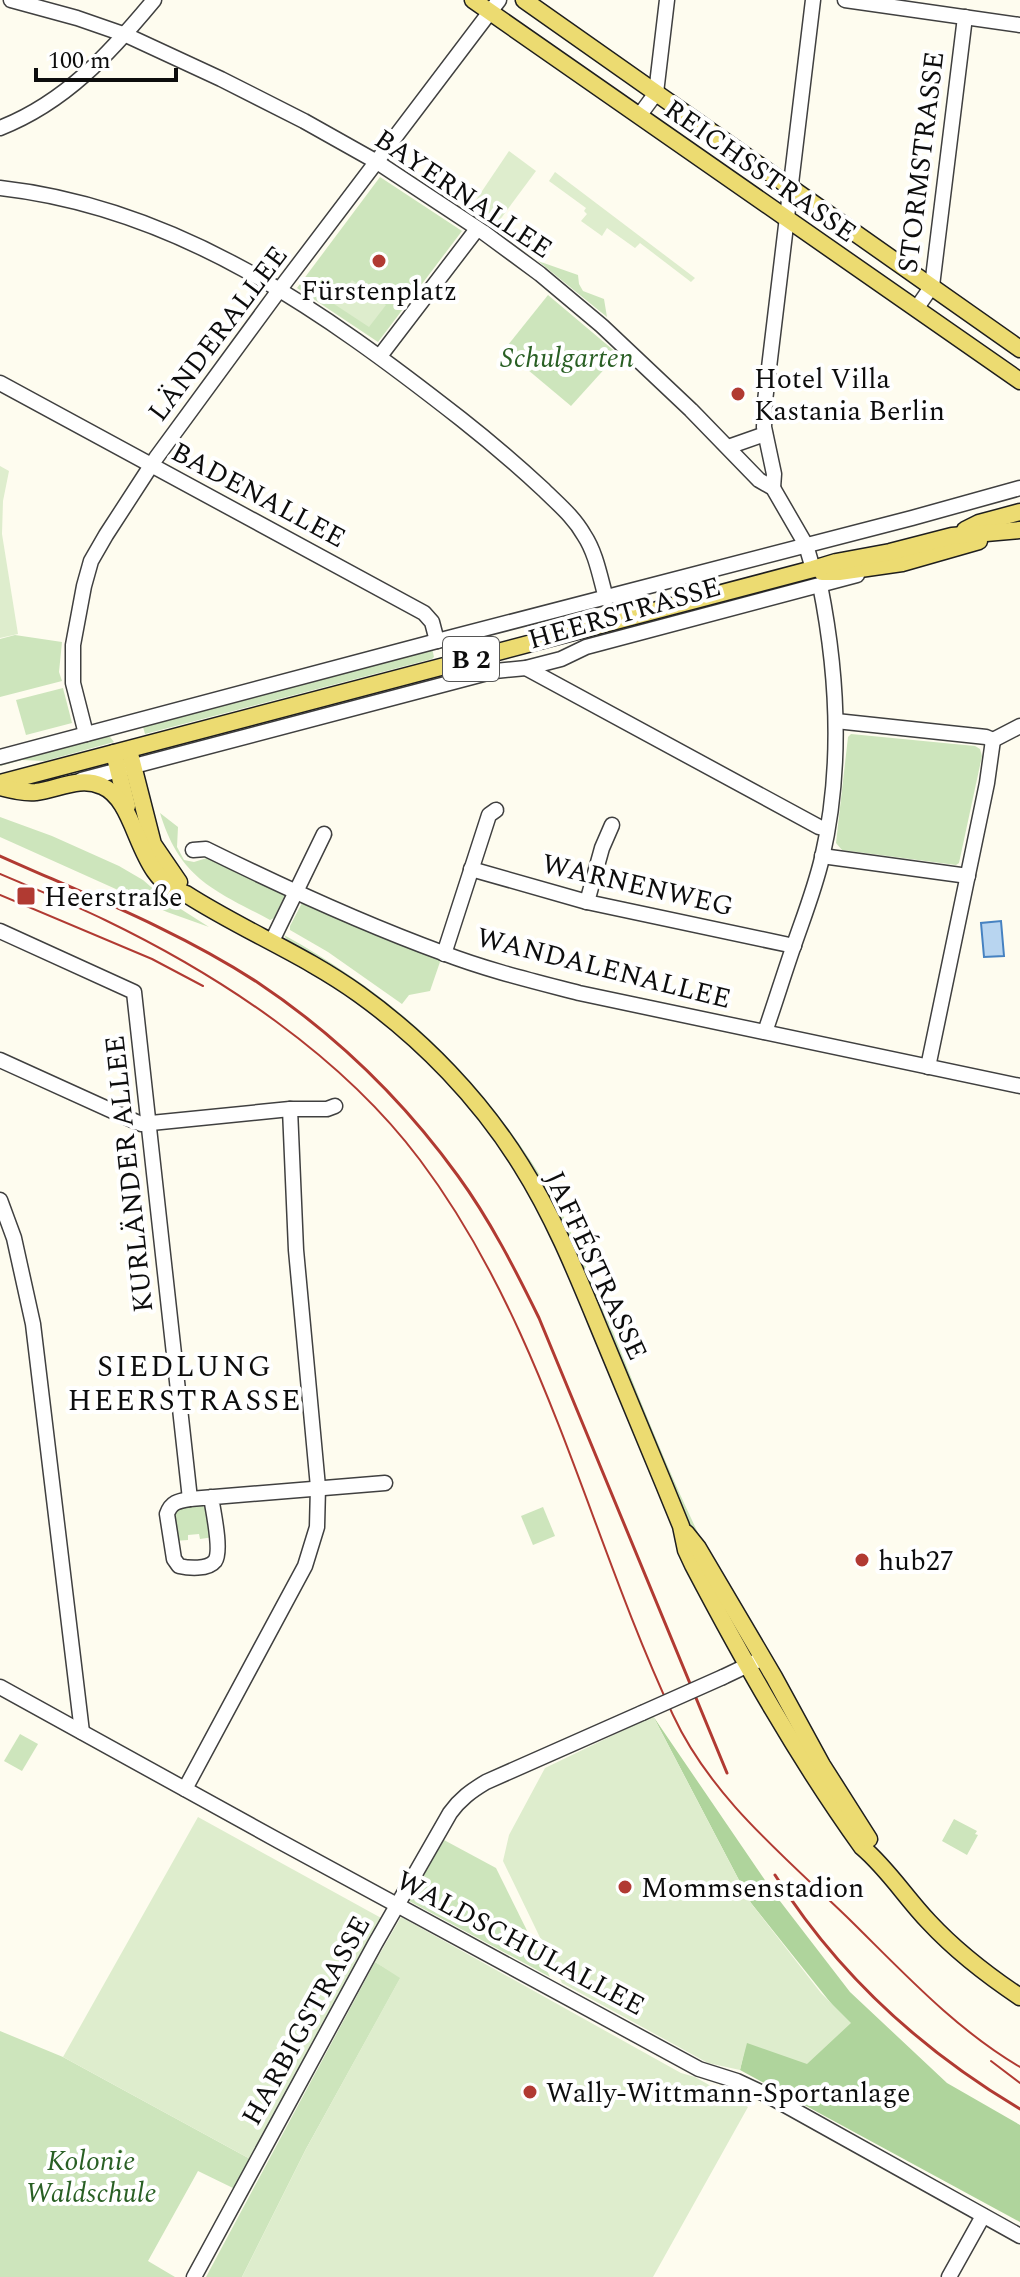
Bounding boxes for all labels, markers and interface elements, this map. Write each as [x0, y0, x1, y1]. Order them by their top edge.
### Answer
scale bar [36, 32, 176, 82]
text: 100 m [48, 43, 111, 79]
street label: STORMSTRASSE [887, 49, 956, 275]
street label: REICHSSTRASSE [655, 89, 865, 254]
street label: BAYERNALLEE [365, 118, 561, 270]
street label: LÄNDERALLEE [138, 237, 299, 431]
marker: Fürstenplatz [370, 252, 388, 270]
place label: Fürstenplatz [301, 270, 457, 313]
park label: Schulgarten [500, 337, 634, 380]
place label: Hotel Villa Kastania Berlin [754, 358, 945, 433]
marker: Hotel Villa Kastania Berlin [729, 385, 747, 403]
street label: BADENALLEE [163, 431, 353, 560]
street label: HEERSTRASSE [523, 565, 726, 662]
road number: B 2 [443, 637, 499, 681]
street label: WARNENWEG [538, 843, 738, 928]
place label: Heerstraße [44, 876, 182, 919]
marker: Heerstraße [15, 885, 37, 907]
street label: WANDALENALLEE [472, 916, 735, 1021]
street label: KURLÄNDER ALLEE [94, 1033, 165, 1315]
street label: JAFFÉSTRASSE [533, 1164, 658, 1367]
district label: SIEDLUNG HEERSTRASSE [67, 1344, 303, 1424]
place label: hub27 [878, 1540, 954, 1583]
marker: hub27 [853, 1551, 871, 1569]
street label: WALDSCHULALLEE [388, 1859, 652, 2027]
place label: Mommsenstadion [641, 1867, 864, 1910]
marker: Mommsenstadion [616, 1878, 634, 1896]
street label: HARBIGSTRASSE [231, 1908, 382, 2134]
place label: Wally-Wittmann-Sportanlage [546, 2072, 910, 2115]
marker: Wally-Wittmann-Sportanlage [521, 2083, 539, 2101]
park label: Kolonie Waldschule [25, 2140, 157, 2215]

